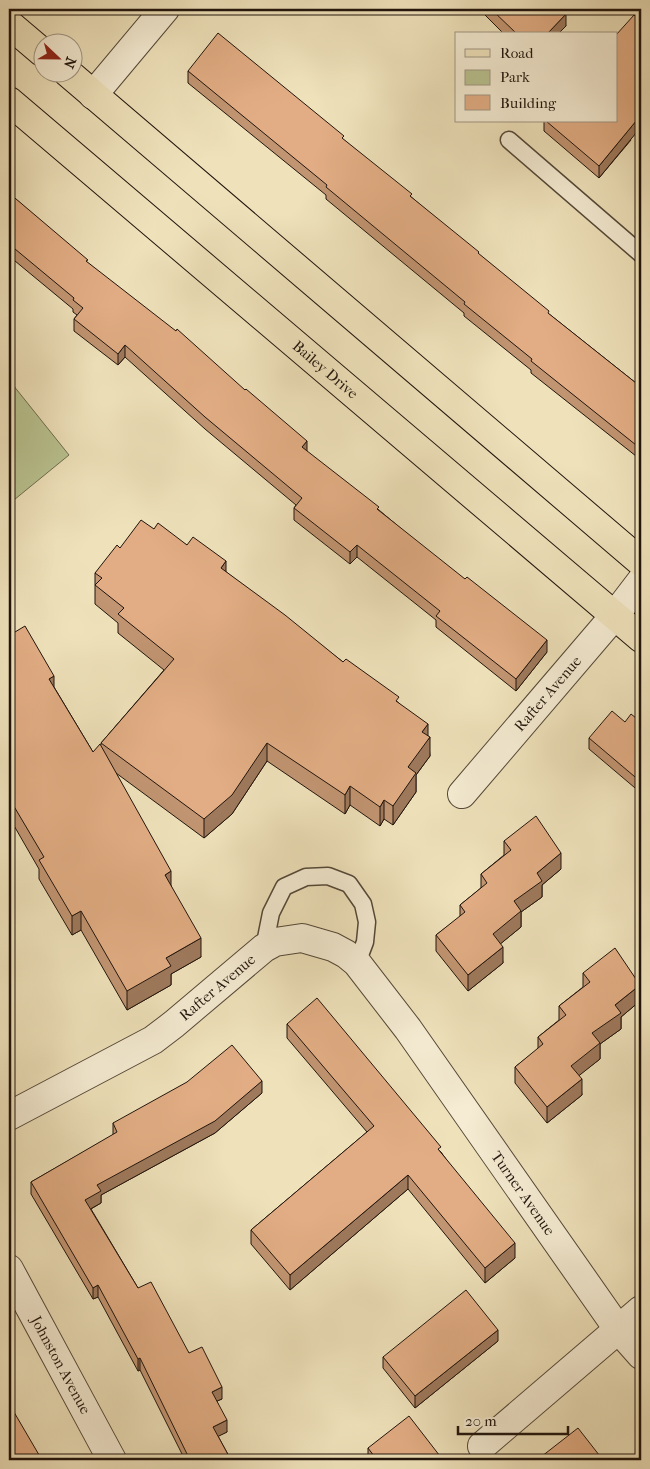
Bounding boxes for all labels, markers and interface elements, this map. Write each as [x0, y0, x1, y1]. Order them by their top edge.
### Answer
north arrow [32, 32, 82, 82]
legend [455, 32, 618, 122]
text: Road [500, 44, 534, 62]
text: N [60, 55, 79, 71]
text: Park [500, 68, 530, 86]
text: Building [500, 94, 557, 112]
street label: Bailey Drive [289, 337, 362, 403]
street label: Rafter Avenue [510, 652, 585, 735]
street label: Rafter Avenue [176, 950, 259, 1025]
street label: Turner Avenue [487, 1148, 559, 1239]
street label: Johnston Avenue [27, 1312, 95, 1418]
scale bar [458, 1404, 568, 1436]
text: 20 m [465, 1412, 497, 1430]

